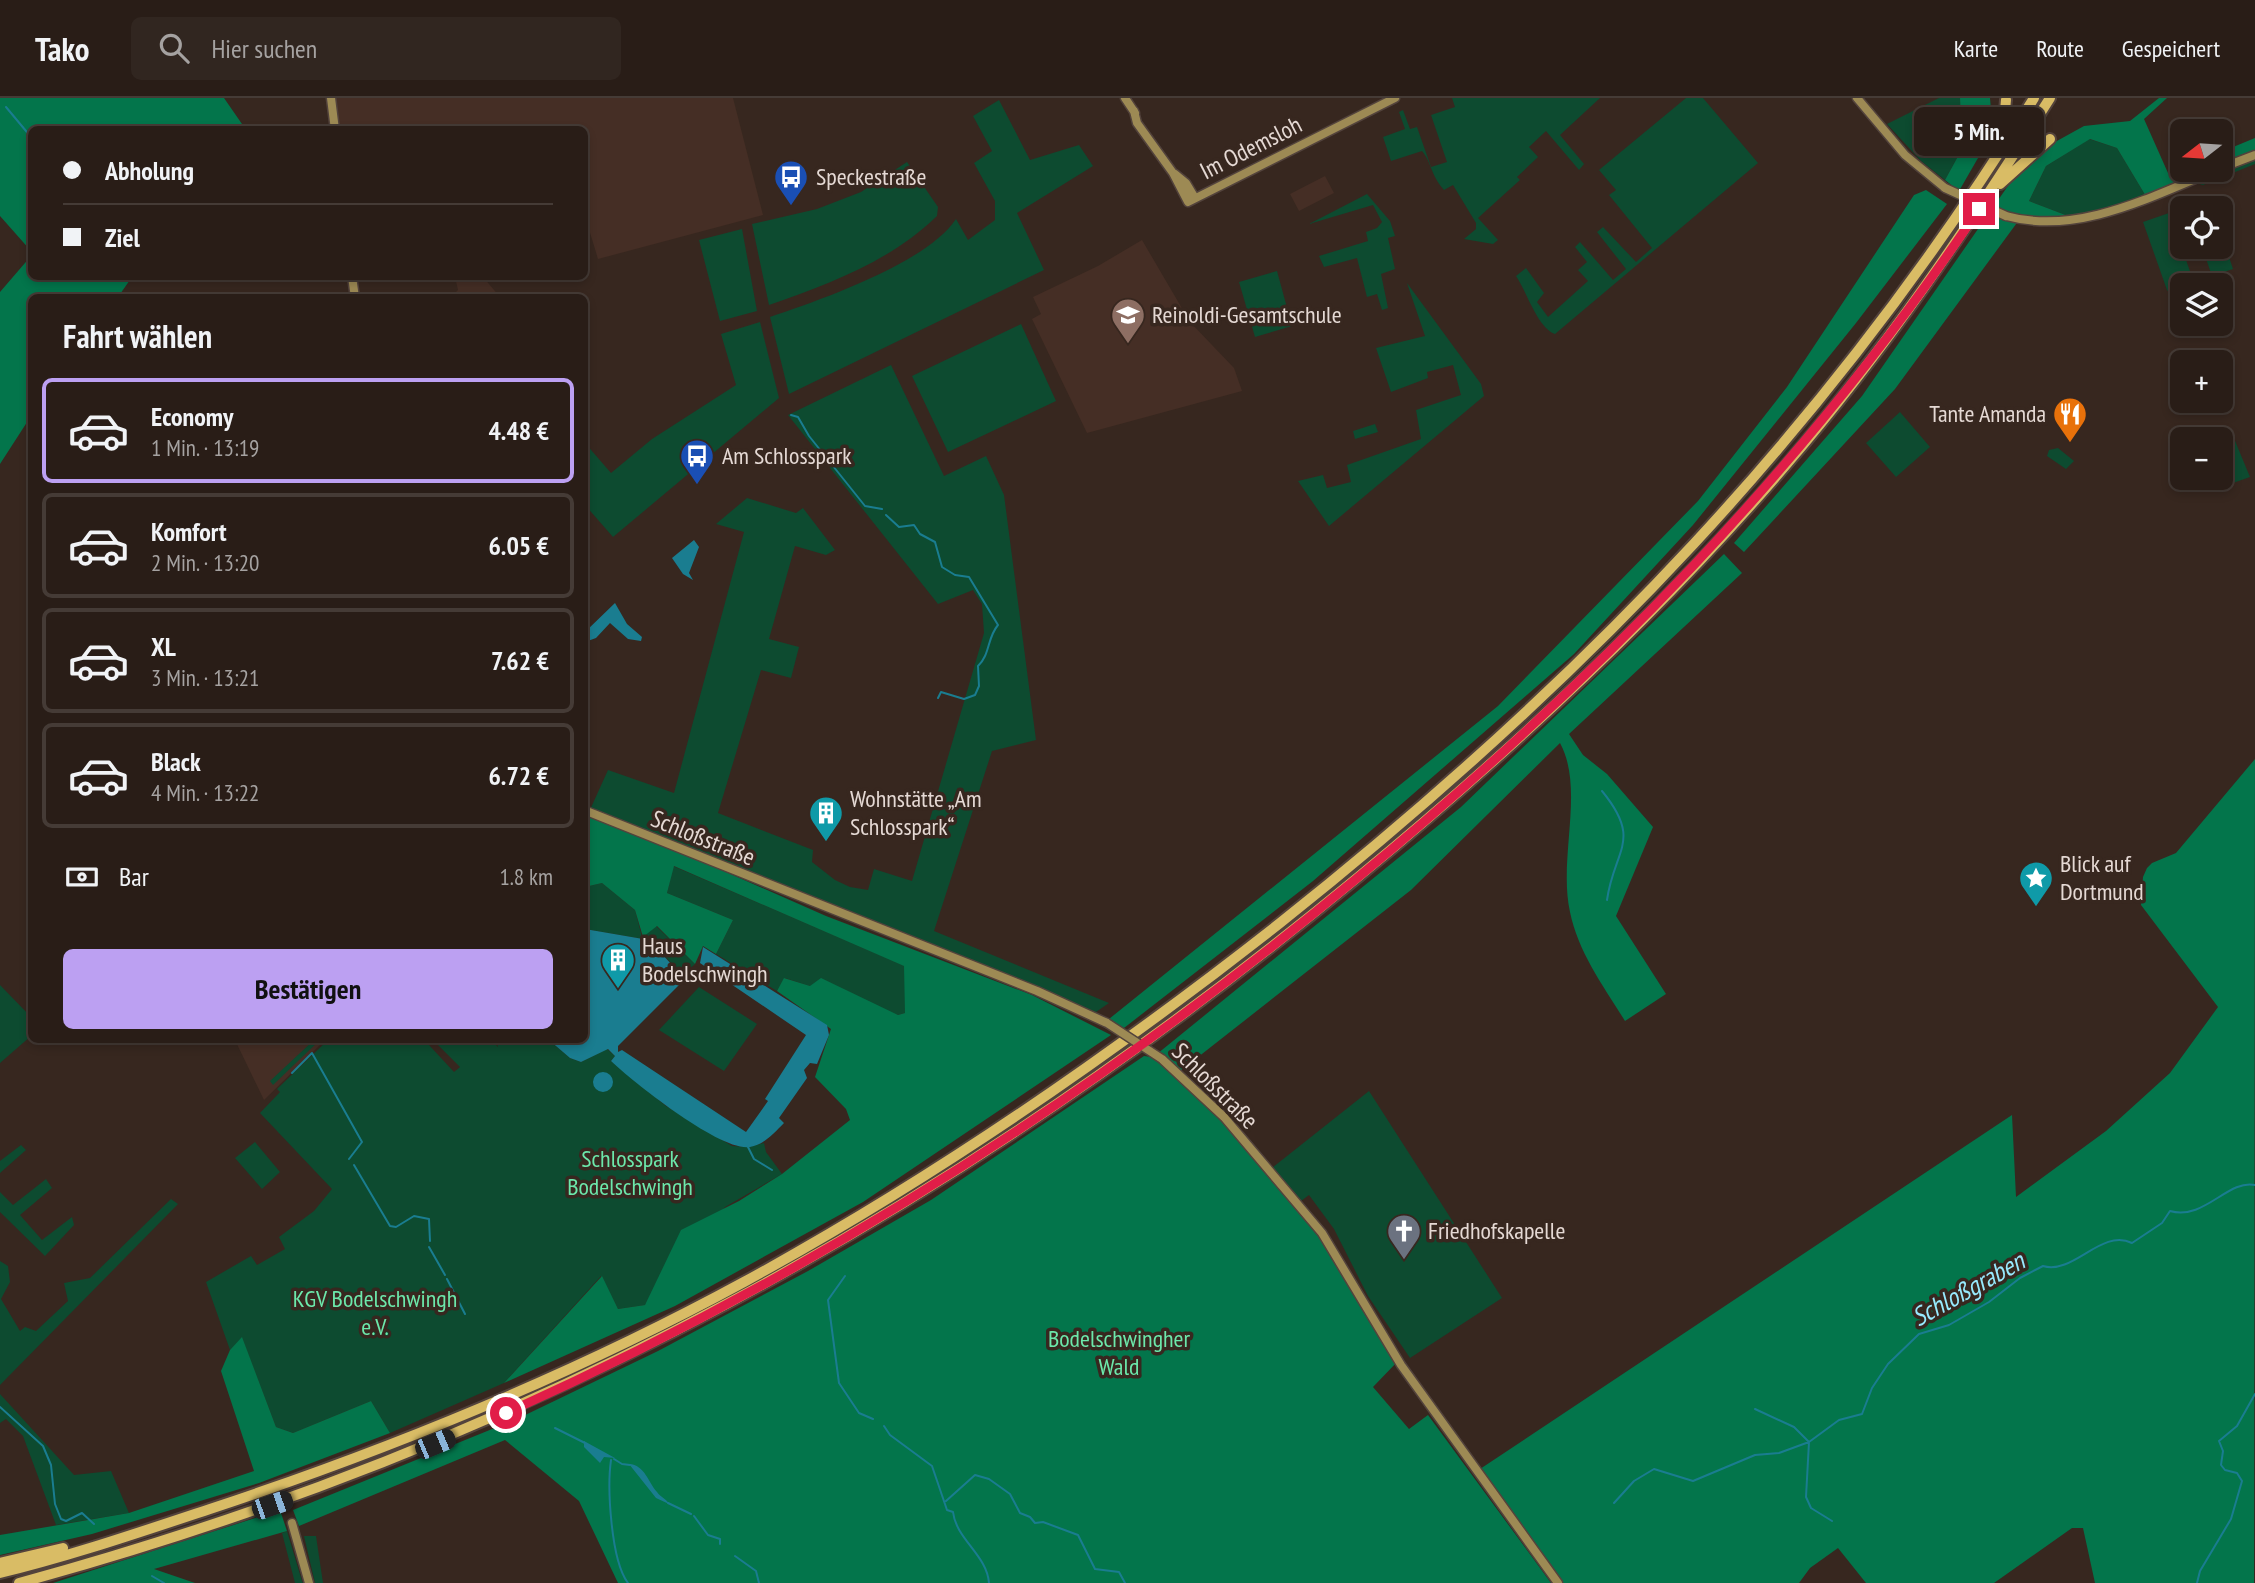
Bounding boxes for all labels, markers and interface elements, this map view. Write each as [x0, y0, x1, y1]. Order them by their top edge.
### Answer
search box [131, 17, 621, 80]
text: Tako [35, 27, 89, 70]
icon: search [155, 29, 193, 67]
text: Hier suchen [211, 32, 317, 65]
text: Karte [1954, 33, 1998, 64]
text: Route [2036, 33, 2084, 64]
text: Gespeichert [2122, 33, 2220, 64]
callout: 5 Min. [1914, 108, 2044, 156]
street label: Im Odemsloh [1195, 109, 1307, 186]
text: 5 Min. [1953, 117, 2005, 146]
north arrow [2170, 119, 2233, 182]
map controls [2170, 119, 2233, 490]
text: Abholung [105, 154, 194, 187]
bus stop icon: Speckestraße [772, 158, 810, 207]
place label: Speckestraße [816, 161, 926, 192]
route end [1963, 193, 1995, 225]
button: locate [2170, 196, 2233, 259]
text: Ziel [105, 221, 140, 254]
button: layers [2170, 273, 2233, 336]
school or university icon: Reinoldi-Gesamtschule [1109, 296, 1147, 345]
place label: Reinoldi-Gesamtschule [1152, 299, 1342, 330]
text: Fahrt wählen [63, 315, 212, 357]
button: + [2170, 350, 2233, 413]
restaurant icon: Tante Amanda [2051, 395, 2089, 444]
place label: Tante Amanda [1929, 398, 2046, 429]
icon: car [67, 399, 130, 462]
text: Economy [151, 400, 233, 433]
text: 4.48 € [488, 414, 549, 447]
button: − [2170, 427, 2233, 490]
text: 1 Min. · 13:19 [151, 433, 259, 462]
bus stop icon: Am Schlosspark [678, 437, 716, 486]
place label: Am Schlosspark [722, 440, 852, 471]
icon: car [67, 514, 130, 577]
text: Komfort [151, 515, 227, 548]
text: 6.05 € [488, 529, 549, 562]
text: 2 Min. · 13:20 [151, 548, 259, 577]
icon: car [67, 629, 130, 692]
text: XL [151, 630, 176, 663]
text: 7.62 € [491, 644, 549, 677]
text: 3 Min. · 13:21 [151, 663, 259, 692]
icon: car [67, 744, 130, 807]
text: Black [151, 745, 201, 778]
text: 6.72 € [488, 759, 549, 792]
text: 4 Min. · 13:22 [151, 778, 259, 807]
place label: Wohnstätte „Am Schlosspark“ [850, 783, 982, 842]
building icon: Wohnstätte „Am Schlosspark“ [807, 794, 845, 843]
street label: Schloßstraße [647, 803, 760, 872]
place label: Blick auf Dortmund [2060, 848, 2144, 907]
icon: cash [63, 858, 101, 896]
place icon: Blick auf Dortmund [2017, 859, 2055, 908]
text: Bar [119, 860, 149, 893]
text: 1.8 km [499, 862, 553, 891]
place label: Haus Bodelschwingh [642, 930, 768, 989]
building icon: Haus Bodelschwingh [599, 941, 637, 990]
button: Bestätigen [63, 949, 553, 1029]
street label: Schloßstraße [1166, 1036, 1265, 1135]
park label: Schlosspark Bodelschwingh [567, 1143, 693, 1202]
church icon: Friedhofskapelle [1385, 1212, 1423, 1261]
place label: Friedhofskapelle [1428, 1215, 1565, 1246]
water label: Schloßgraben [1906, 1243, 2031, 1333]
park label: KGV Bodelschwingh e.V. [293, 1283, 457, 1342]
park label: Bodelschwingher Wald [1048, 1323, 1190, 1382]
route start [490, 1397, 522, 1429]
car [412, 1426, 459, 1462]
car [249, 1488, 296, 1522]

